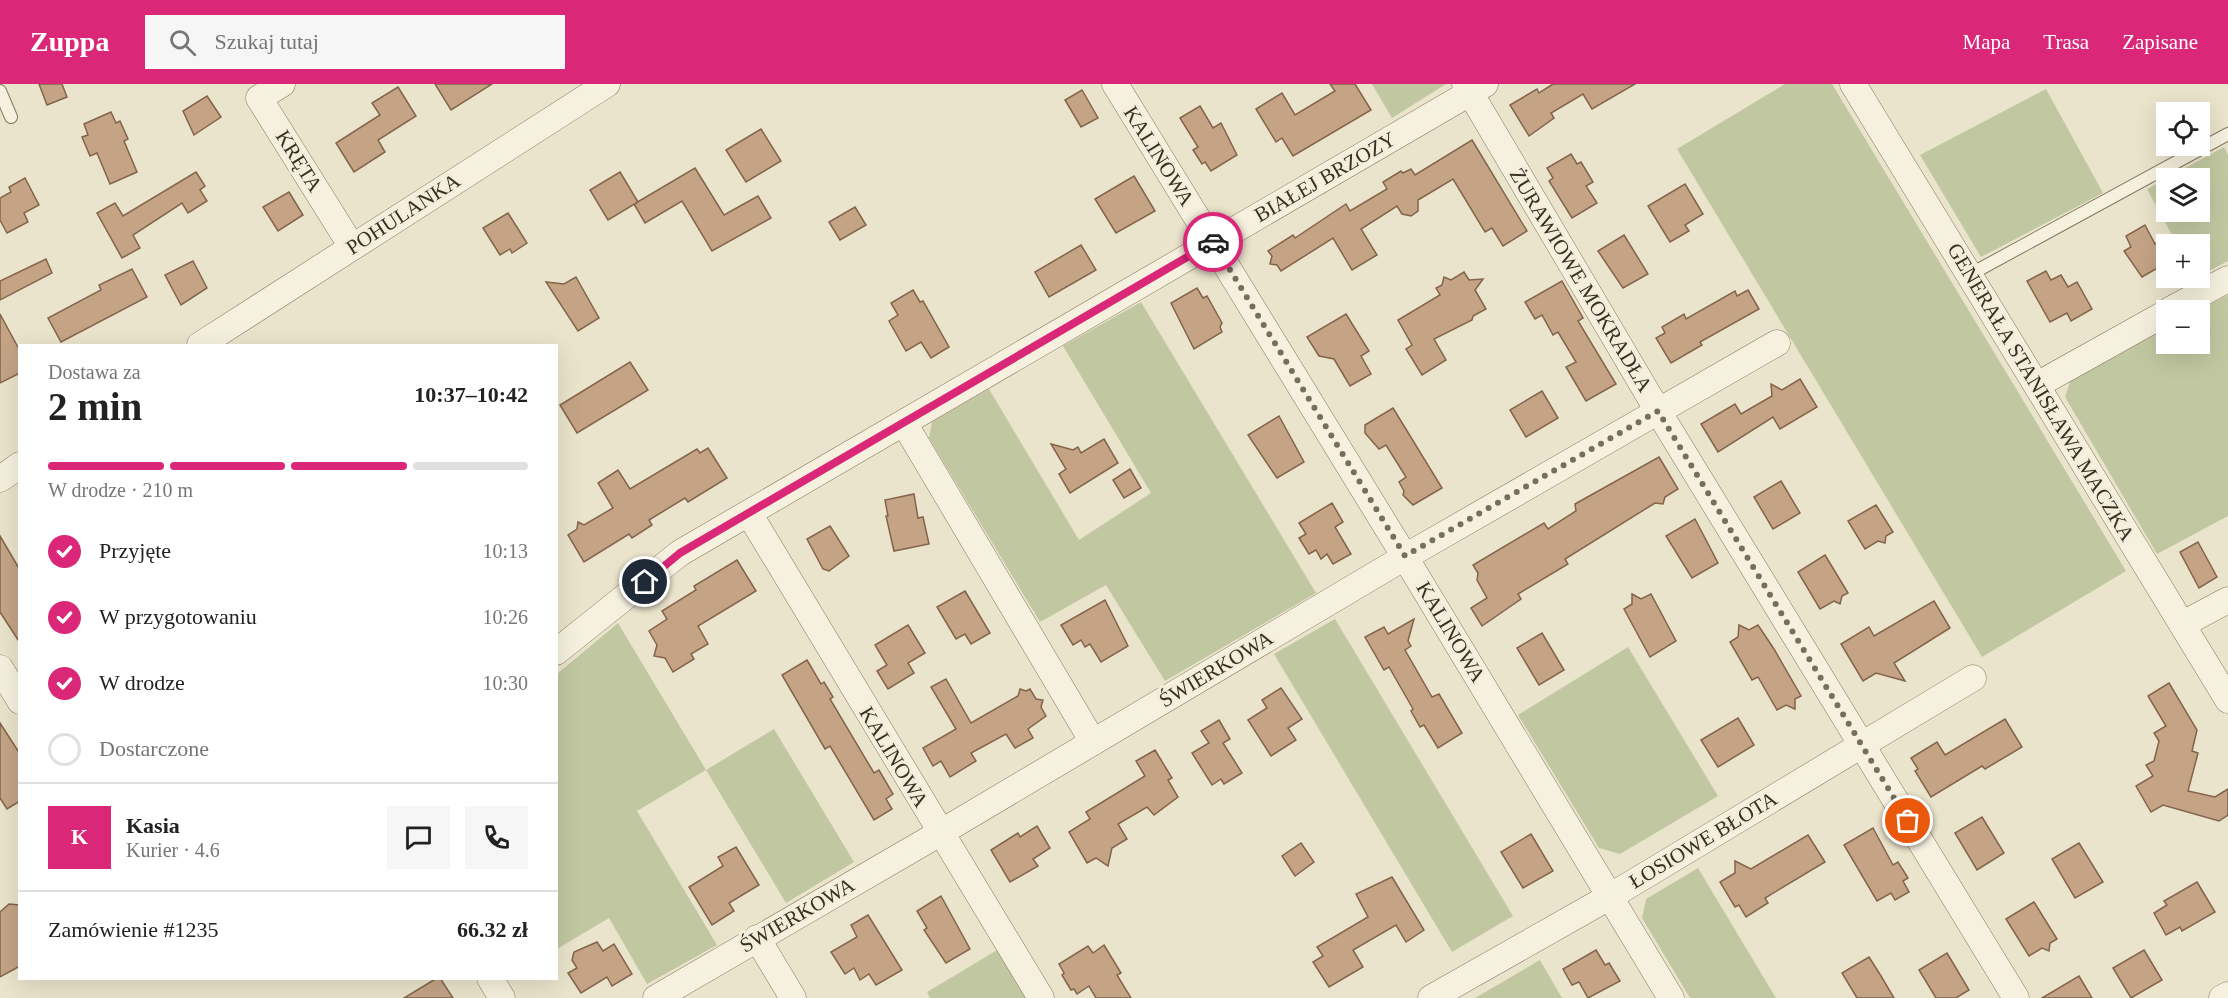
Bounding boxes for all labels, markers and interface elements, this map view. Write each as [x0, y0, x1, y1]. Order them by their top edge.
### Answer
search box [145, 15, 565, 69]
text: Zuppa [30, 26, 109, 57]
icon: search [166, 26, 199, 59]
text: Szukaj tutaj [214, 29, 319, 54]
text: Mapa [1962, 30, 2010, 54]
text: Trasa [2043, 30, 2089, 54]
text: Zapisane [2122, 30, 2198, 54]
street label: KALINOWA [1119, 102, 1200, 211]
map controls [2156, 102, 2210, 354]
button: locate [2156, 102, 2210, 156]
street label: KRĘTA [271, 126, 328, 197]
street label: BIAŁEJ BRZOZY [1250, 127, 1400, 227]
street label: ŻURAWIOWE MOKRADŁA [1505, 164, 1658, 397]
street label: POHULANKA [342, 168, 465, 260]
button: layers [2156, 168, 2210, 222]
courier [1183, 212, 1243, 272]
icon: car [1197, 226, 1230, 259]
button: + [2156, 234, 2210, 288]
street label: GENERAŁA STANISŁAWA MACZKA [1942, 239, 2140, 546]
button: − [2156, 300, 2210, 354]
text: Dostawa za [48, 361, 141, 383]
text: 10:37–10:42 [414, 382, 528, 407]
text: 2 min [48, 385, 142, 428]
text: W drodze · 210 m [48, 479, 193, 501]
icon: check [48, 535, 81, 568]
text: Przyjęte [99, 538, 171, 563]
text: 10:13 [482, 540, 528, 562]
pin [619, 556, 670, 607]
icon: home [628, 565, 661, 598]
street label: KALINOWA [1412, 577, 1491, 687]
icon: check [48, 601, 81, 634]
text: W przygotowaniu [99, 604, 257, 629]
text: 10:26 [482, 606, 528, 628]
street label: ŚWIERKOWA [1155, 625, 1278, 712]
icon: check [48, 667, 81, 700]
text: W drodze [99, 670, 185, 695]
text: 10:30 [482, 672, 528, 694]
street label: KALINOWA [855, 702, 934, 812]
text: Dostarczone [99, 736, 209, 761]
street label: ŁOSIOWE BŁOTA [1625, 786, 1782, 894]
pin [1882, 795, 1933, 846]
icon: bag [1891, 804, 1924, 837]
button: chat [387, 806, 450, 869]
button: phone [465, 806, 528, 869]
text: Kasia [126, 813, 180, 838]
text: K [71, 824, 88, 849]
text: Kurier · 4.6 [126, 839, 220, 861]
street label: ŚWIERKOWA [735, 872, 859, 957]
text: Zamówienie #1235 [48, 917, 218, 942]
text: 66.32 zł [457, 917, 528, 942]

